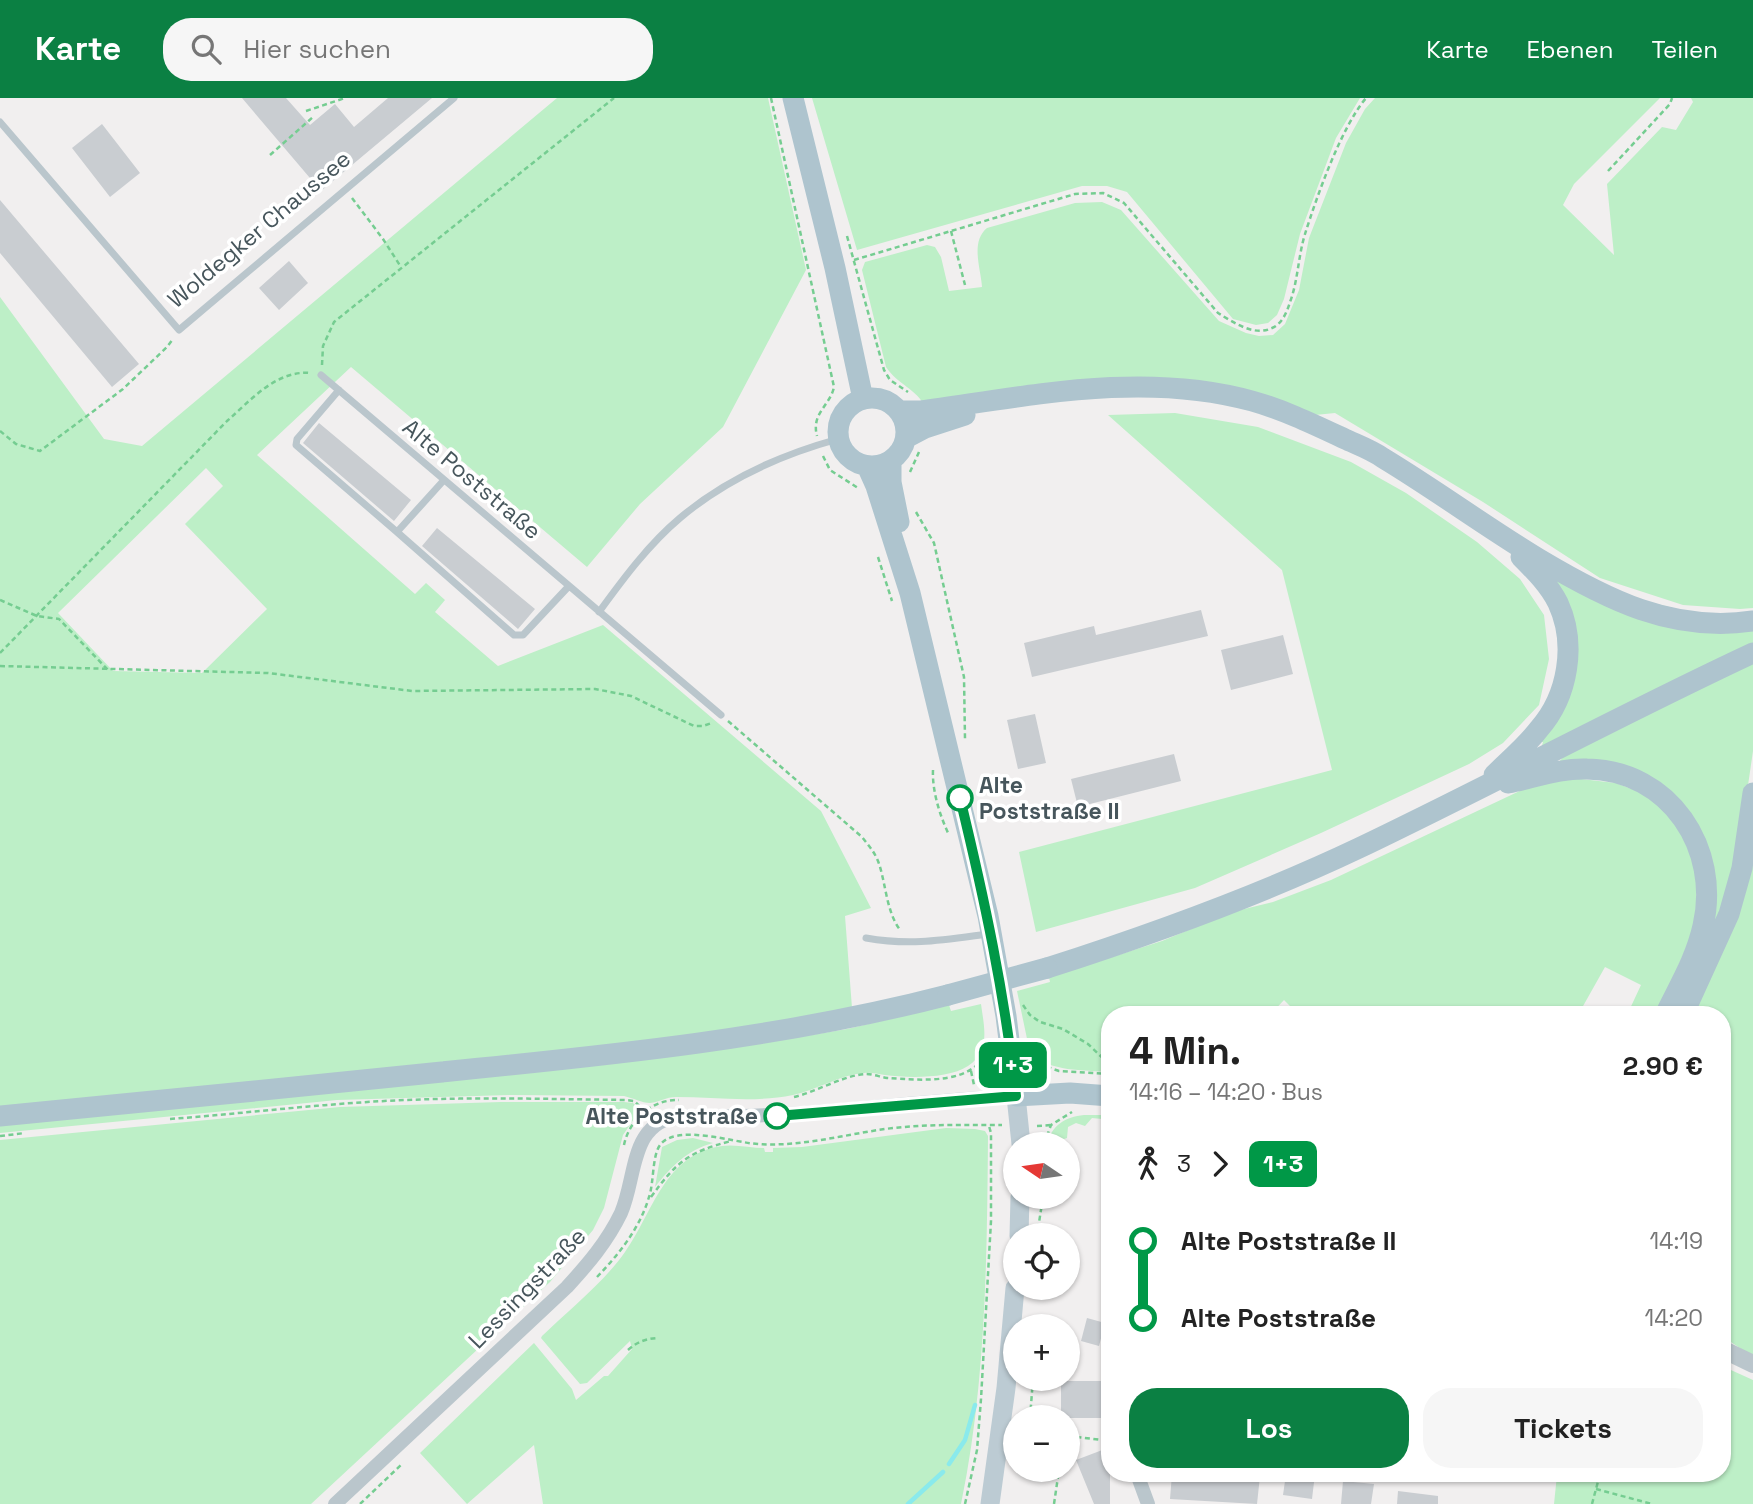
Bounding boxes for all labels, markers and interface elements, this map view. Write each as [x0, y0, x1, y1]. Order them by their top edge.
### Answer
search box [163, 18, 653, 81]
text: Karte [35, 28, 121, 70]
icon: search [187, 30, 225, 68]
text: Hier suchen [243, 32, 391, 66]
text: Karte [1426, 34, 1489, 65]
text: Ebenen [1527, 34, 1613, 65]
text: Teilen [1651, 34, 1718, 65]
street label: Woldegker Chaussee [161, 144, 357, 314]
street label: Alte Poststraße [397, 412, 547, 546]
place label: Alte Poststraße II [979, 770, 1120, 826]
marker: Alte Poststraße II [947, 785, 973, 811]
text: 4 Min. [1129, 1027, 1241, 1075]
line badge: 1+3 [973, 1042, 1053, 1088]
text: 1+3 [993, 1049, 1033, 1080]
text: 2.90 € [1623, 1049, 1703, 1083]
text: 14:16 – 14:20 · Bus [1129, 1077, 1323, 1107]
place label: Alte Poststraße [585, 1101, 758, 1131]
marker: Alte Poststraße [764, 1103, 790, 1129]
north arrow [1003, 1132, 1080, 1209]
map controls [1003, 1132, 1080, 1482]
icon: walk [1129, 1145, 1167, 1183]
icon: forward [1201, 1145, 1239, 1183]
text: 1+3 [1263, 1148, 1303, 1179]
text: 3 [1177, 1149, 1191, 1179]
street label: Lessingstraße [462, 1221, 592, 1355]
button: locate [1003, 1223, 1080, 1300]
text: Alte Poststraße II [1181, 1224, 1396, 1258]
text: 14:19 [1650, 1226, 1703, 1256]
text: Alte Poststraße [1181, 1301, 1376, 1335]
text: 14:20 [1645, 1303, 1703, 1333]
button: + [1003, 1314, 1080, 1391]
button: Los [1129, 1388, 1409, 1468]
button: Tickets [1423, 1388, 1703, 1468]
button: − [1003, 1405, 1080, 1482]

